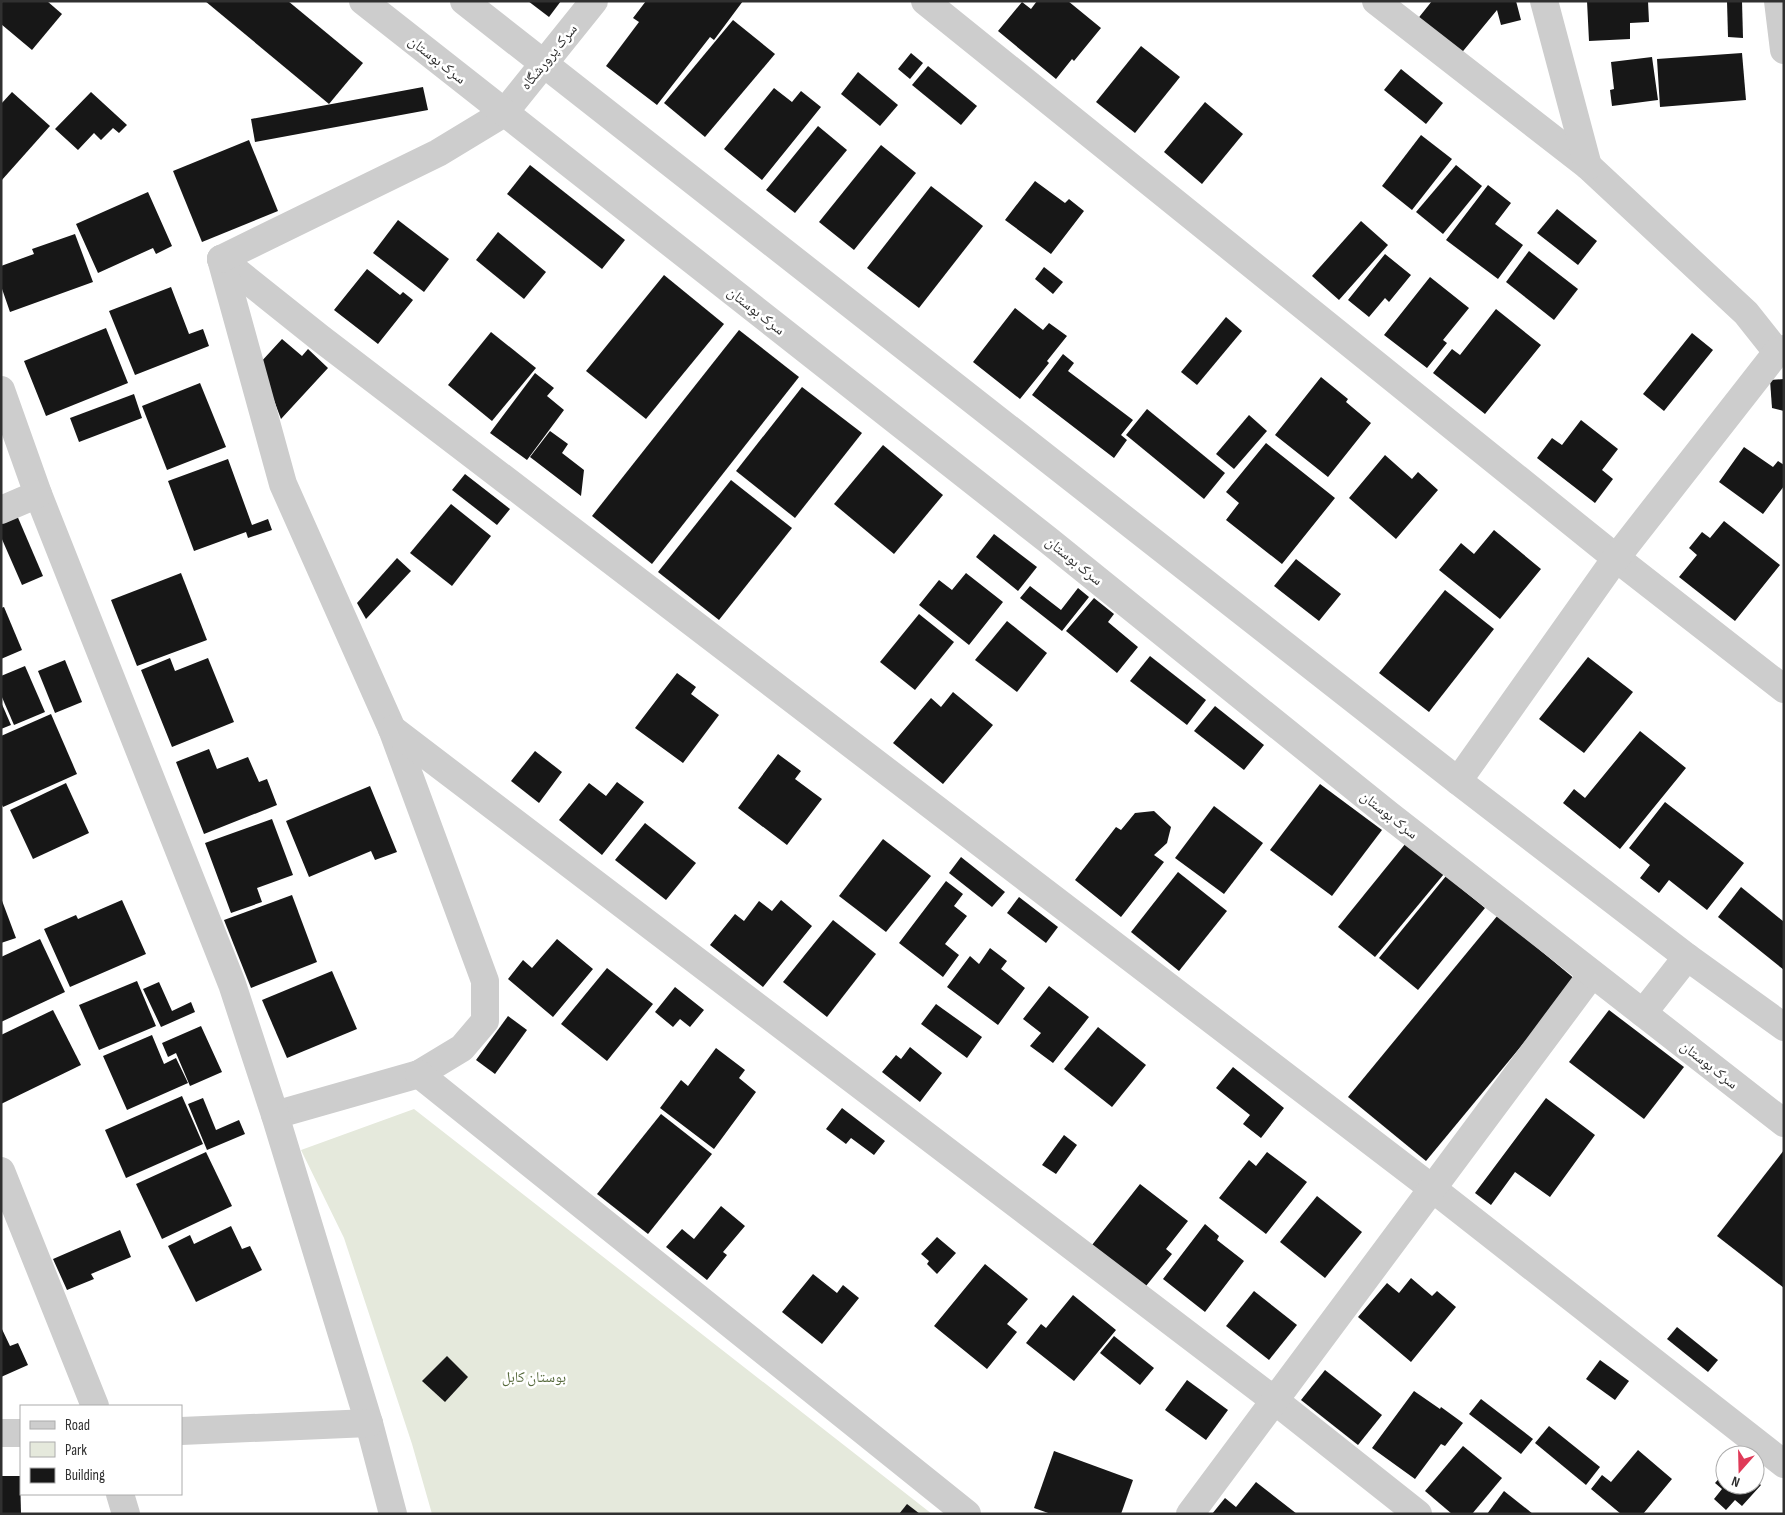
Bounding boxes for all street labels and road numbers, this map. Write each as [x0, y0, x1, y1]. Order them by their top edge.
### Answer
street label: سرک پرورشگاه [516, 20, 582, 94]
street label: سرک بوستان [404, 32, 470, 89]
street label: سرک بوستان [723, 283, 789, 340]
street label: سرک بوستان [1042, 532, 1107, 590]
street label: سرک بوستان [1356, 787, 1422, 844]
street label: سرک بوستان [1676, 1037, 1742, 1094]

